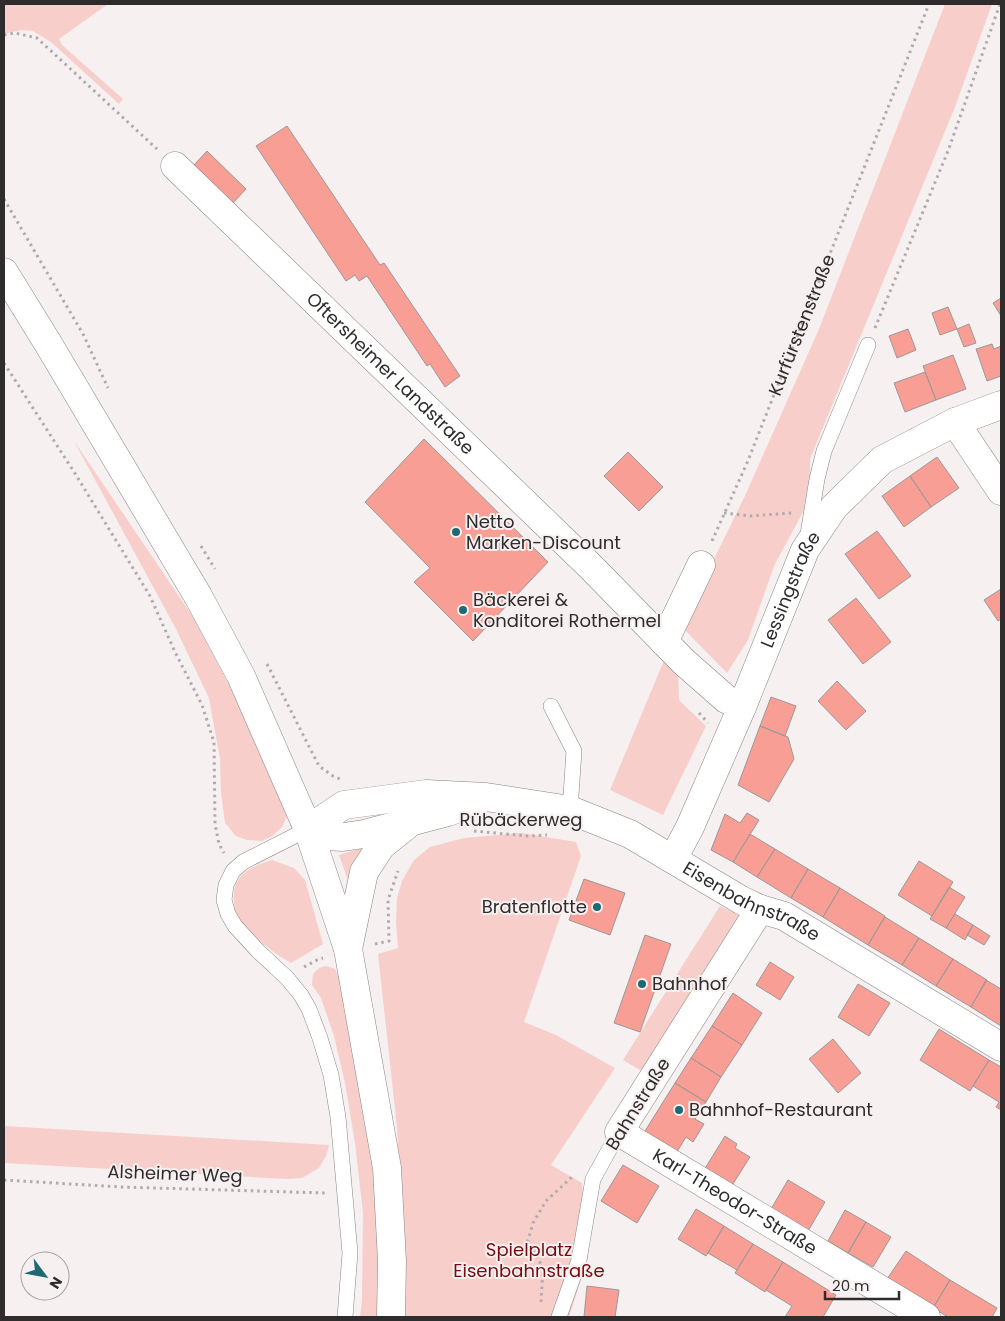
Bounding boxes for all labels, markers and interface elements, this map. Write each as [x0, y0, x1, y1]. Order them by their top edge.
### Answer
street label: Kurfürstenstraße [762, 250, 841, 399]
street label: Oftersheimer Landstraße [301, 286, 480, 460]
place label: Netto Marken-Discount [466, 509, 621, 555]
marker: Netto Marken-Discount [450, 526, 462, 538]
street label: Lessingstraße [754, 526, 826, 651]
place label: Bäckerei & Konditorei Rothermel [473, 587, 661, 633]
marker: Bäckerei & Konditorei Rothermel [457, 604, 469, 616]
street label: Rübäckerweg [460, 807, 582, 832]
street label: Eisenbahnstraße [678, 855, 825, 947]
place label: Bratenflotte [482, 894, 587, 919]
marker: Bratenflotte [591, 901, 603, 913]
place label: Bahnhof [652, 971, 727, 996]
marker: Bahnhof [636, 978, 648, 990]
street label: Bahnstraße [599, 1053, 676, 1155]
place label: Bahnhof-Restaurant [689, 1097, 873, 1122]
marker: Bahnhof-Restaurant [673, 1104, 685, 1116]
street label: Karl-Theodor-Straße [648, 1142, 822, 1261]
street label: Alsheimer Weg [107, 1159, 243, 1188]
park label: Spielplatz Eisenbahnstraße [453, 1237, 605, 1283]
north arrow [20, 1251, 70, 1301]
scale bar [825, 1268, 899, 1300]
text: N [45, 1273, 67, 1293]
text: 20 m [832, 1275, 870, 1296]

